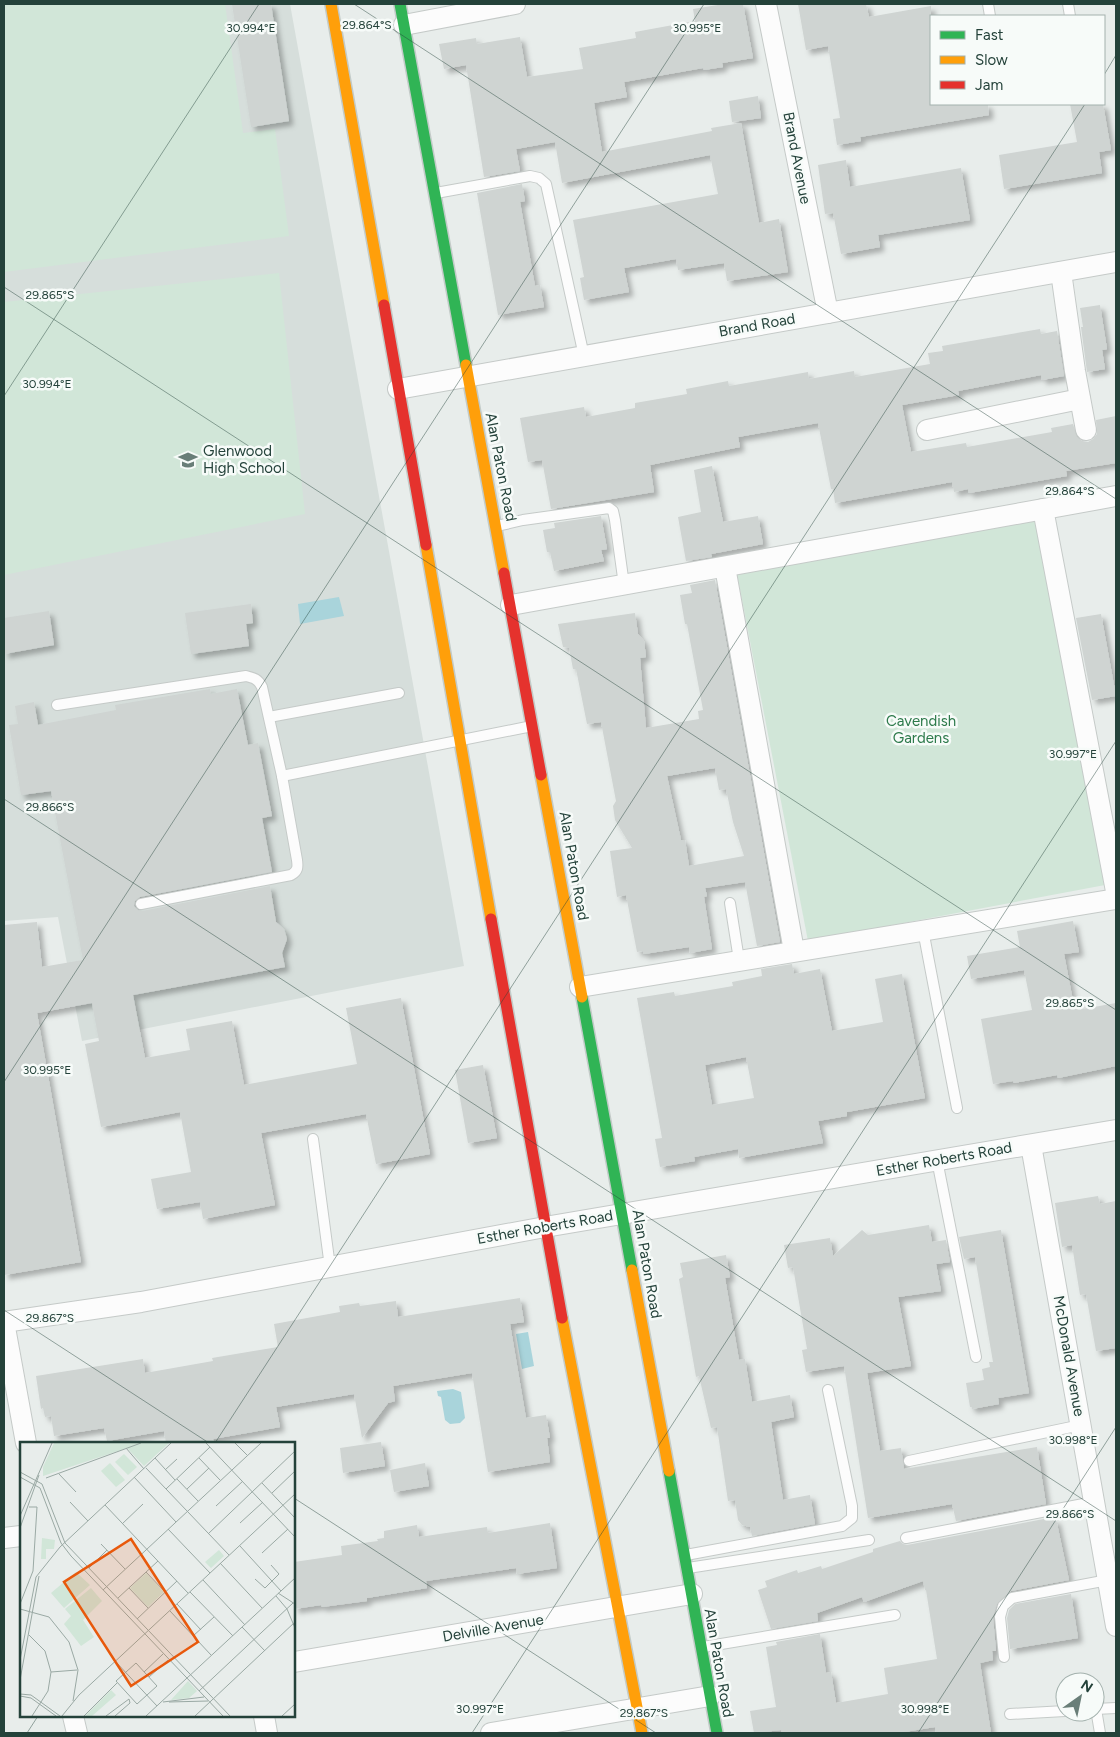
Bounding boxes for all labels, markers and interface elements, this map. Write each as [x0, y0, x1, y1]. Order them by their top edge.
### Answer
legend [930, 15, 1105, 105]
text: 29.864°S [342, 18, 392, 32]
text: 30.994°E [226, 21, 276, 35]
text: 30.995°E [673, 21, 721, 35]
text: Fast [975, 26, 1004, 44]
text: Slow [975, 51, 1008, 69]
text: Jam [975, 76, 1003, 94]
street label: Brand Avenue [779, 110, 815, 206]
text: 29.865°S [26, 288, 74, 302]
street label: Brand Road [717, 309, 797, 341]
text: 30.994°E [22, 377, 72, 391]
street label: Alan Paton Road [482, 411, 520, 523]
place label: Glenwood High School [203, 442, 285, 477]
school or university icon: Glenwood High School [177, 449, 199, 471]
text: 29.864°S [1045, 484, 1095, 498]
park label: Cavendish Gardens [886, 712, 956, 747]
text: 30.997°E [1049, 747, 1097, 761]
text: 29.866°S [26, 800, 74, 814]
street label: Alan Paton Road [556, 810, 592, 922]
text: 29.865°S [1046, 996, 1094, 1010]
text: 30.995°E [23, 1063, 71, 1077]
street label: Esther Roberts Road [875, 1138, 1013, 1180]
street label: Esther Roberts Road [476, 1206, 614, 1248]
street label: Alan Paton Road [629, 1208, 665, 1320]
street label: McDonald Avenue [1050, 1294, 1088, 1418]
text: 29.867°S [26, 1311, 74, 1325]
text: 30.998°E [1048, 1433, 1098, 1447]
inset map [20, 1442, 295, 1717]
text: 29.866°S [1046, 1507, 1094, 1521]
street label: Alan Paton Road [701, 1607, 737, 1719]
street label: Delville Avenue [441, 1610, 545, 1646]
north arrow [1055, 1672, 1105, 1722]
text: N [1078, 1676, 1096, 1697]
text: 30.997°E [456, 1702, 504, 1716]
text: 30.998°E [900, 1702, 950, 1716]
text: 29.867°S [620, 1706, 668, 1720]

